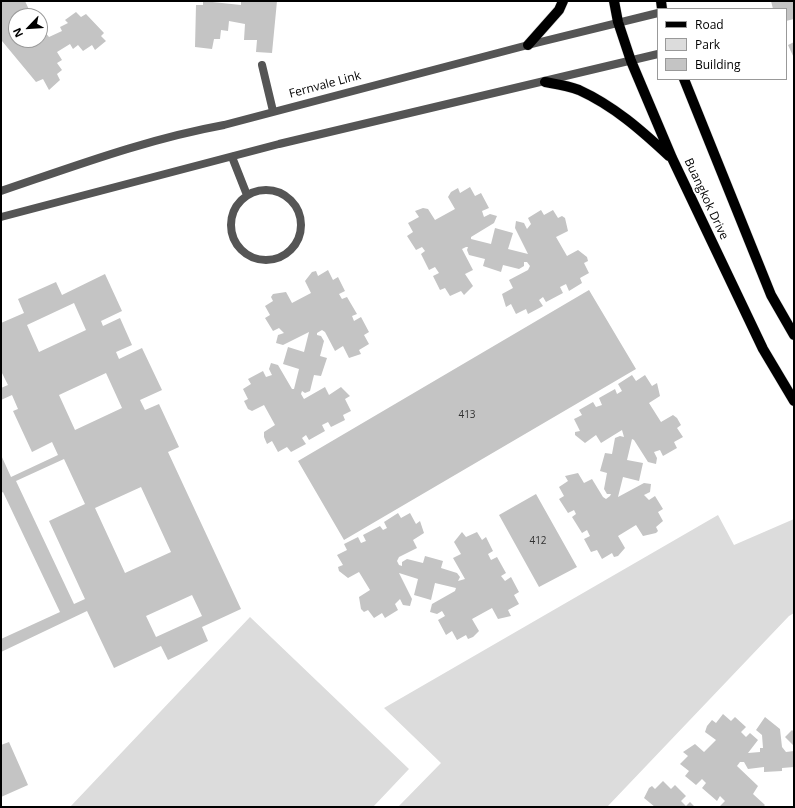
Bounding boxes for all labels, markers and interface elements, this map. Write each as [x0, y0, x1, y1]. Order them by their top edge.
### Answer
north arrow [8, 8, 48, 48]
legend [657, 8, 787, 80]
text: Road [695, 16, 724, 33]
text: N [9, 26, 26, 40]
text: Park [695, 36, 720, 53]
text: Building [695, 56, 740, 73]
street label: Fernvale Link [288, 69, 362, 101]
street label: Buangkok Drive [681, 156, 731, 242]
house number: 413 [458, 409, 476, 421]
house number: 412 [529, 535, 547, 547]

